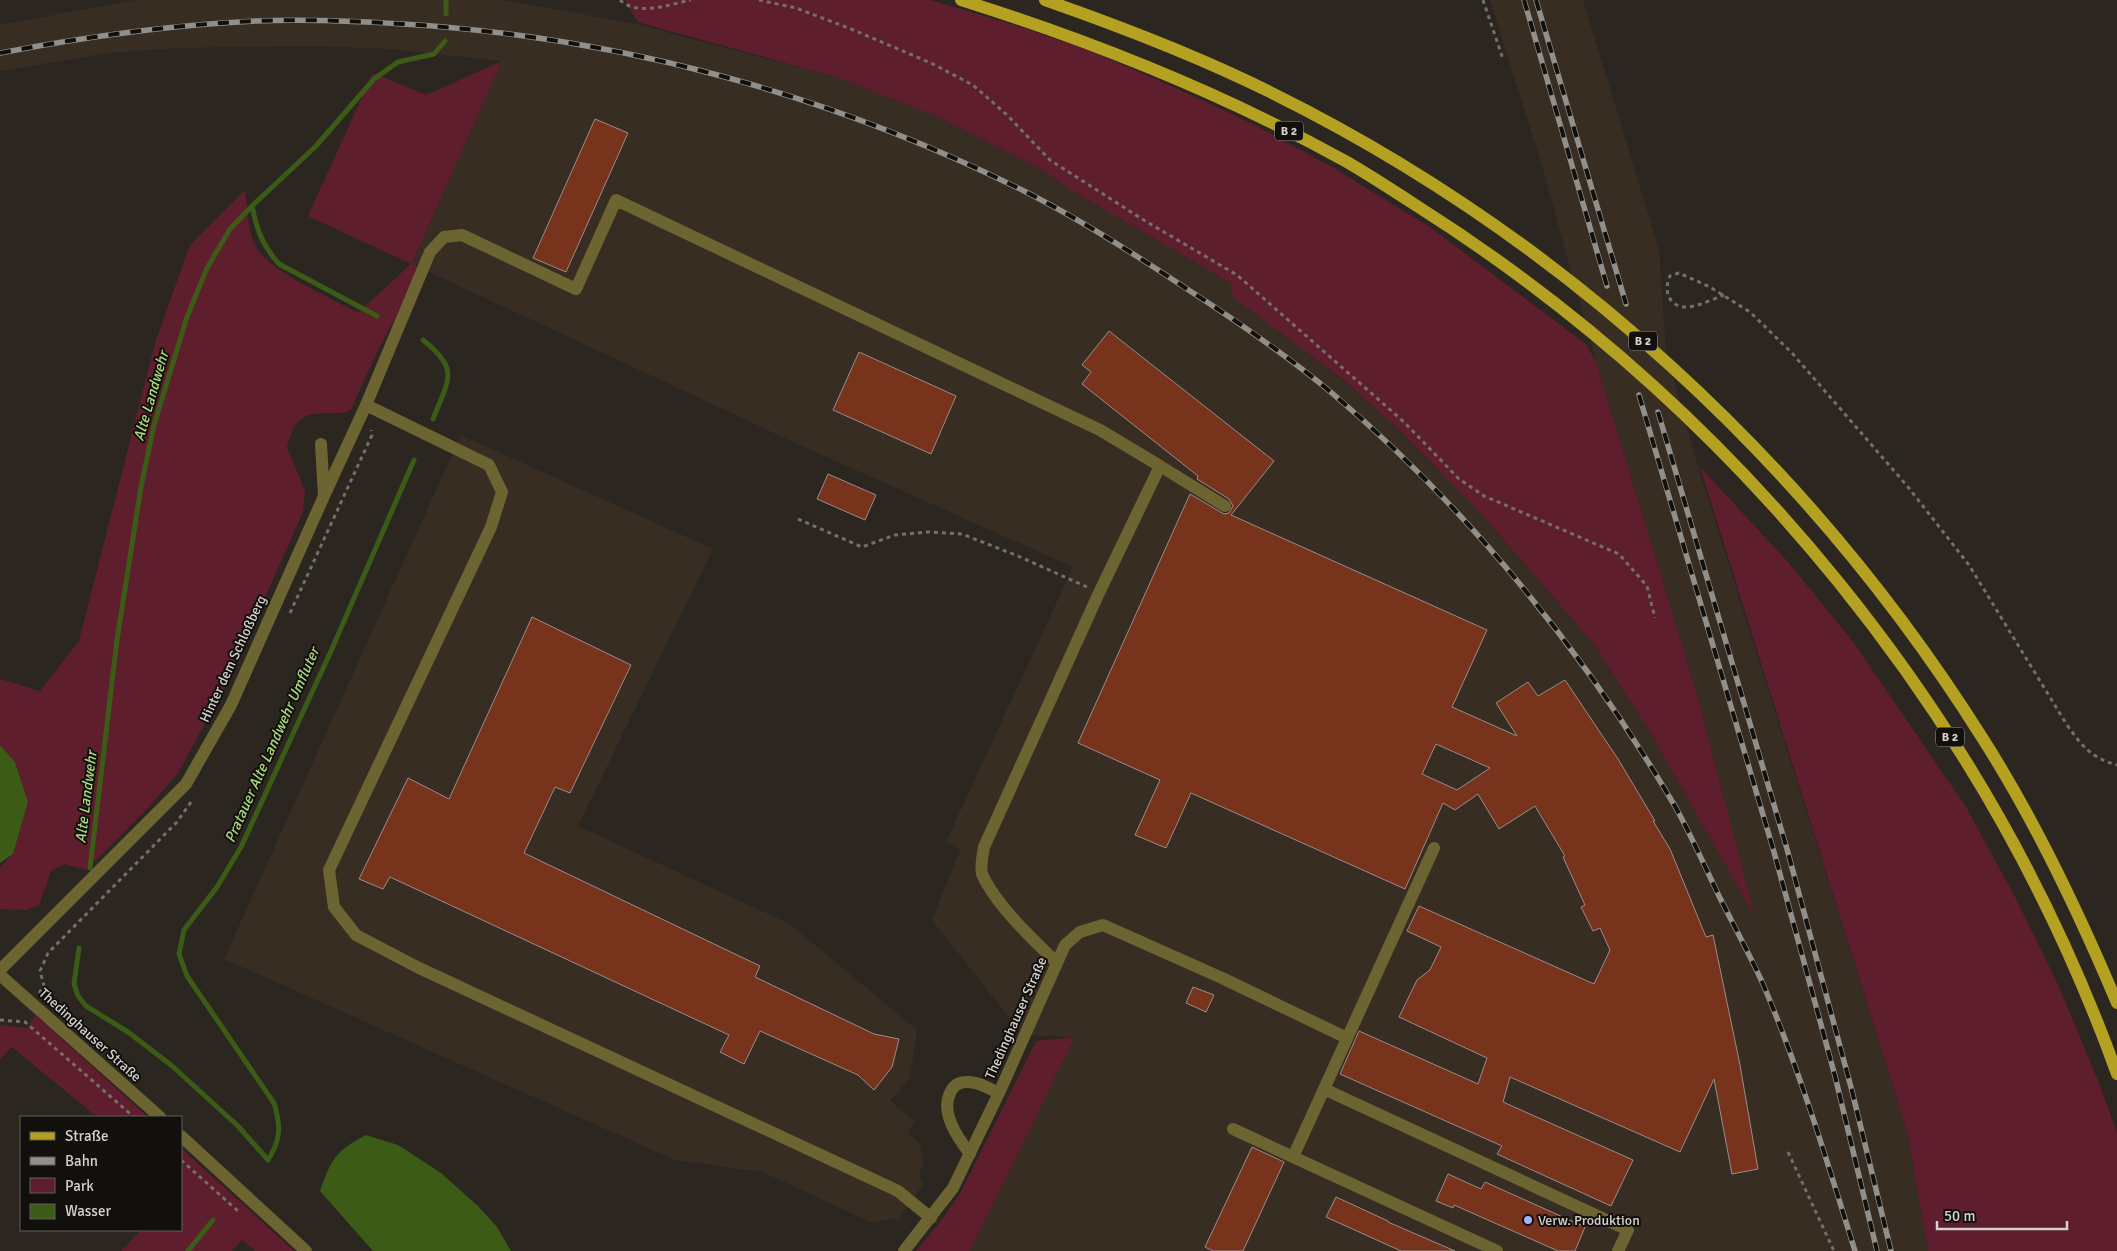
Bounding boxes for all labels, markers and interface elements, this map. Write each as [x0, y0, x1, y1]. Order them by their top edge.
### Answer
road number: B 2 [1275, 122, 1303, 140]
road number: B 2 [1629, 332, 1657, 351]
water label: Alte Landwehr [130, 347, 173, 443]
street label: Hinter dem Schloßberg [196, 593, 270, 725]
water label: Pratauer Alte Landwehr Umfluter [221, 642, 324, 845]
road number: B 2 [1936, 728, 1964, 746]
water label: Alte Landwehr [71, 748, 101, 844]
street label: Thedinghauser Straße [981, 954, 1051, 1082]
street label: Thedinghauser Straße [35, 984, 145, 1086]
legend [20, 1116, 182, 1231]
text: Straße [65, 1127, 109, 1145]
text: Bahn [65, 1152, 98, 1170]
text: Park [65, 1177, 94, 1195]
scale bar [1937, 1198, 2067, 1230]
text: Wasser [65, 1202, 111, 1220]
text: 50 m [1944, 1207, 1975, 1225]
place label: Verw. Produktion [1538, 1212, 1640, 1229]
marker: Verw. Produktion [1522, 1214, 1534, 1226]

